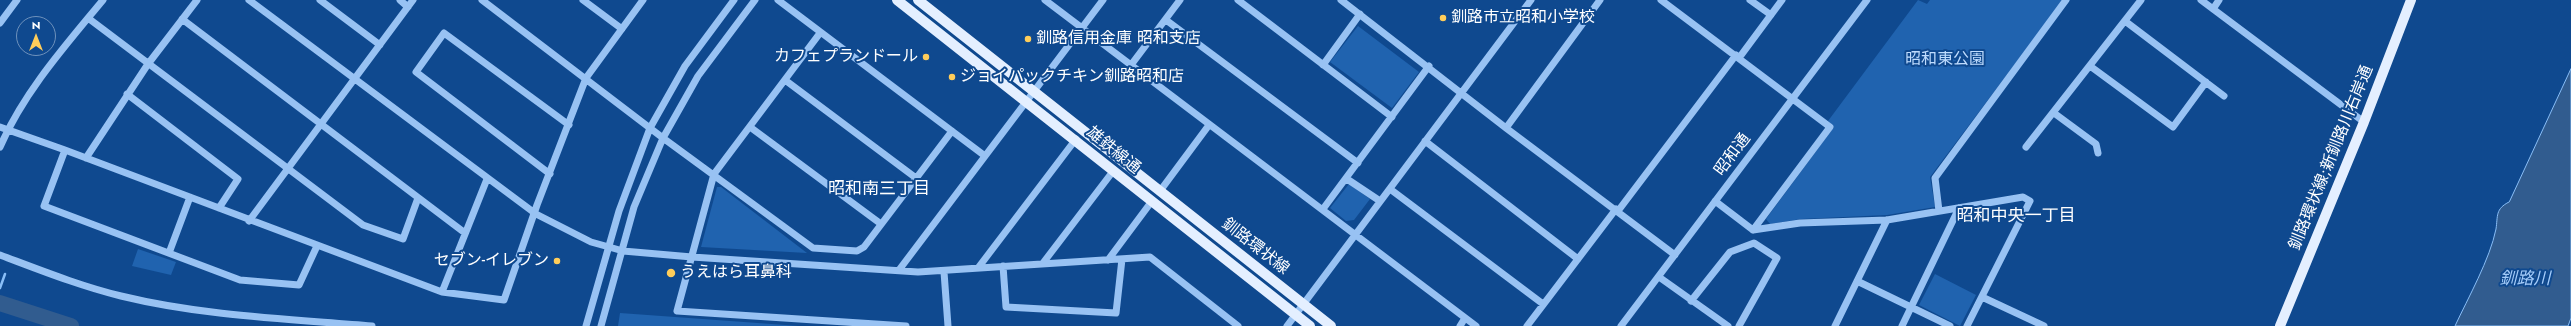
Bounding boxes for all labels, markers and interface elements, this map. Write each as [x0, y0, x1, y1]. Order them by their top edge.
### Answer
place label: 釧路市立昭和小学校 [1451, 8, 1595, 28]
marker: 釧路市立昭和小学校 [1438, 13, 1448, 23]
north arrow [16, 16, 56, 56]
text: N [32, 17, 40, 33]
place label: 釧路信用金庫 昭和支店 [1036, 29, 1201, 49]
marker: 釧路信用金庫 昭和支店 [1023, 34, 1033, 44]
place label: カフェプランドール [774, 47, 918, 67]
park label: 昭和東公園 [1905, 50, 1985, 70]
marker: カフェプランドール [921, 52, 931, 62]
street label: 釧路環状線;新釧路川右岸通 [2286, 63, 2378, 253]
place label: ジョイパックチキン釧路昭和店 [960, 67, 1184, 87]
marker: ジョイパックチキン釧路昭和店 [947, 72, 957, 82]
street label: 雄鉄線通 [1082, 123, 1144, 179]
street label: 昭和通 [1711, 130, 1755, 180]
district label: 昭和南三丁目 [828, 180, 930, 200]
district label: 昭和中央一丁目 [1957, 207, 2075, 227]
street label: 釧路環状線 [1218, 215, 1292, 279]
place label: セブン-イレブン [434, 251, 549, 271]
marker: セブン-イレブン [552, 256, 562, 266]
place label: うえはら耳鼻科 [680, 263, 792, 283]
marker: うえはら耳鼻科 [665, 267, 677, 279]
water label: 釧路川 [2500, 270, 2550, 290]

